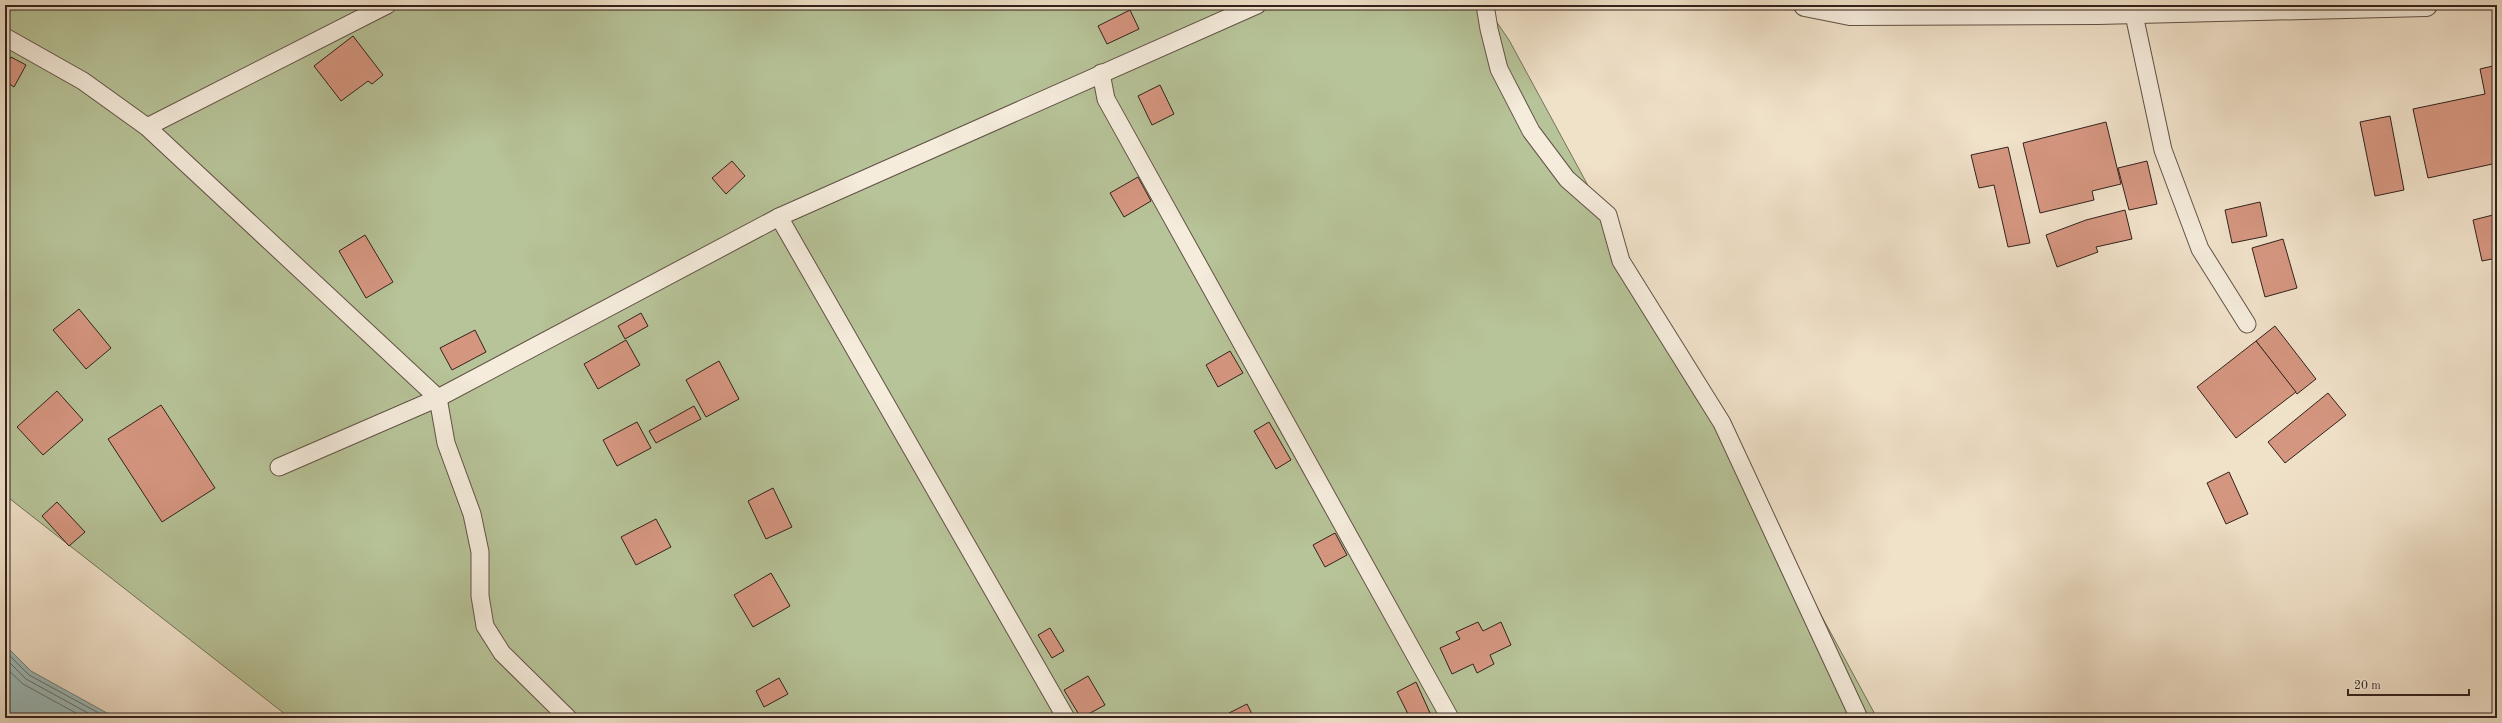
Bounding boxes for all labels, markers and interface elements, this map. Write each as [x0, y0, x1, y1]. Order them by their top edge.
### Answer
scale bar [2348, 671, 2469, 697]
text: 20 m [2354, 680, 2381, 692]

